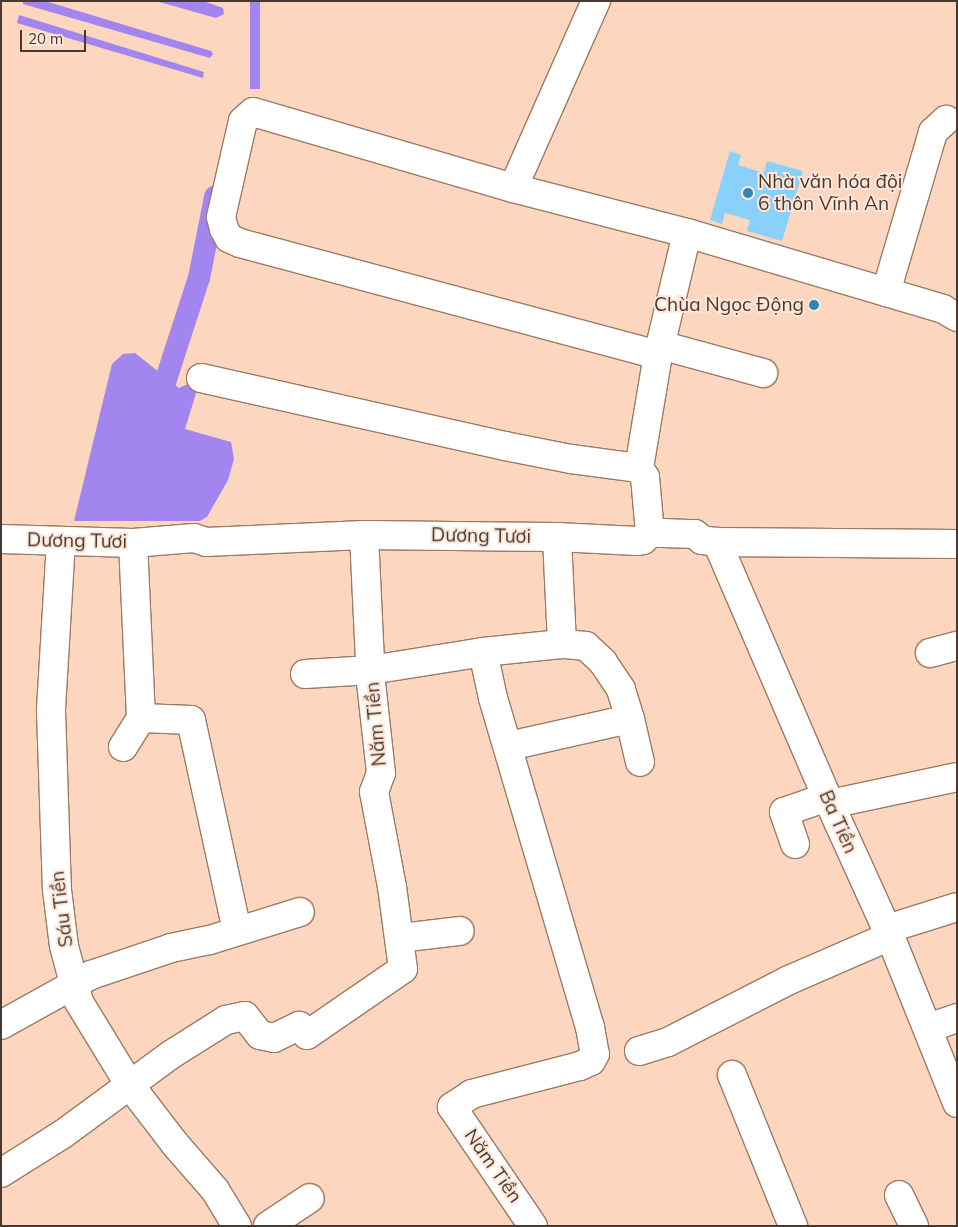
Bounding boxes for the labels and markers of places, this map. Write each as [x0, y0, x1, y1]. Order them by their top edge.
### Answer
place label: Nhà văn hóa đội 6 thôn Vĩnh An [758, 171, 902, 215]
marker: Nhà văn hóa đội 6 thôn Vĩnh An [742, 187, 754, 199]
place label: Chùa Ngọc Động [654, 294, 804, 316]
marker: Chùa Ngọc Động [808, 299, 820, 311]

